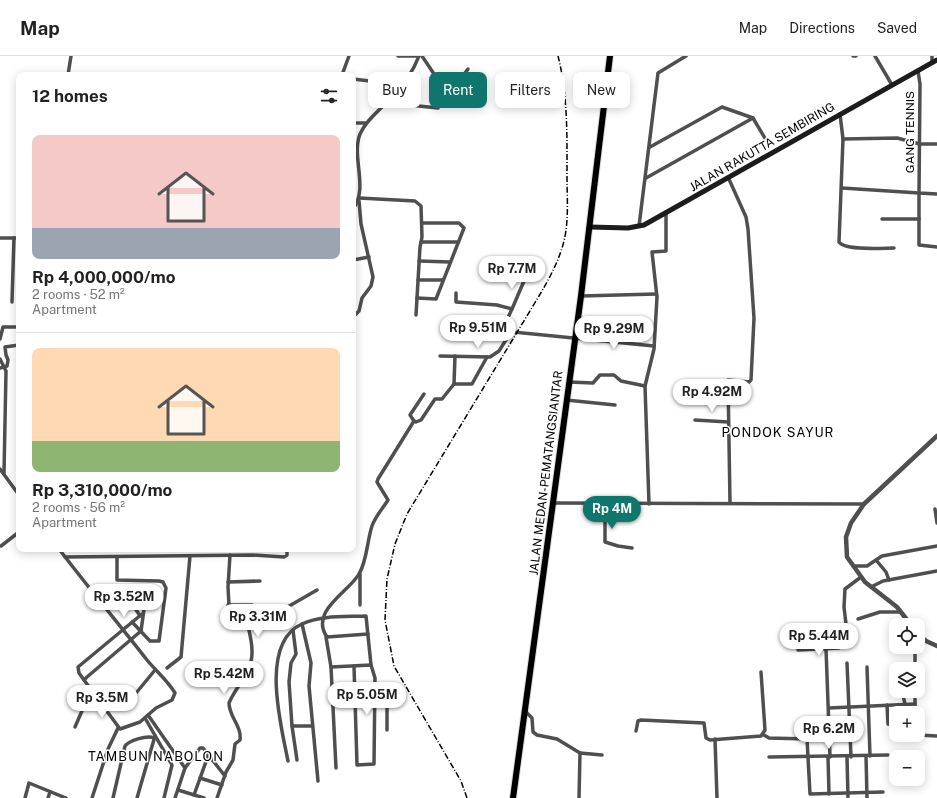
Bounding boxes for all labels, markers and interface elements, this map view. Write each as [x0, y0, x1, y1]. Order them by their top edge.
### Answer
text: Map [20, 17, 60, 39]
text: Map [739, 20, 767, 36]
text: Directions [789, 20, 855, 36]
text: Saved [877, 20, 917, 36]
chip: Buy [368, 72, 421, 108]
chip: Rent [429, 72, 487, 108]
chip: Filters [495, 72, 565, 108]
chip: New [573, 72, 630, 108]
icon: filters [318, 85, 340, 107]
text: 12 homes [32, 86, 108, 106]
street label: GANG TENNIS [903, 91, 917, 173]
street label: JALAN RAKUTTA SEMBIRING [687, 100, 837, 194]
icon: home [150, 161, 222, 233]
pin: Rp 7.7M [475, 256, 549, 290]
text: Rp 7.7M [488, 261, 536, 276]
text: Rp 4,000,000/mo [32, 267, 175, 287]
text: 2 rooms · 52 m² [32, 287, 125, 302]
text: Apartment [32, 302, 97, 317]
pin: Rp 9.51M [437, 315, 519, 349]
pin: Rp 9.29M [573, 316, 655, 350]
text: Rp 9.51M [449, 320, 507, 335]
text: Rp 9.29M [584, 321, 644, 336]
street label: JALAN MEDAN-PEMATANGSIANTAR [527, 370, 565, 576]
icon: home [150, 374, 222, 446]
pin: Rp 4.92M [671, 379, 753, 413]
text: Rp 4.92M [682, 384, 742, 399]
district label: PONDOK SAYUR [722, 425, 834, 440]
text: Rp 3,310,000/mo [32, 480, 172, 500]
pin: Rp 4M [584, 496, 640, 530]
text: 2 rooms · 56 m² [32, 500, 125, 515]
text: Rp 4M [592, 501, 632, 516]
text: Apartment [32, 515, 97, 530]
pin: Rp 3.52M [83, 584, 165, 618]
text: Rp 3.52M [94, 589, 154, 604]
pin: Rp 3.31M [217, 604, 299, 638]
text: Rp 3.31M [229, 609, 287, 624]
map controls [889, 618, 925, 786]
button: locate [889, 618, 925, 654]
pin: Rp 5.44M [778, 623, 860, 657]
text: Rp 5.44M [788, 628, 850, 643]
pin: Rp 5.42M [183, 661, 265, 695]
button: layers [889, 662, 925, 698]
text: Rp 5.42M [194, 666, 254, 681]
pin: Rp 5.05M [326, 682, 408, 716]
pin: Rp 3.5M [65, 685, 139, 719]
text: Rp 5.05M [336, 687, 398, 702]
text: Rp 3.5M [76, 690, 128, 705]
button: + [889, 706, 925, 742]
pin: Rp 6.2M [792, 716, 866, 750]
text: Rp 6.2M [803, 721, 855, 736]
district label: TAMBUN NABOLON [88, 749, 224, 764]
button: − [889, 750, 925, 786]

